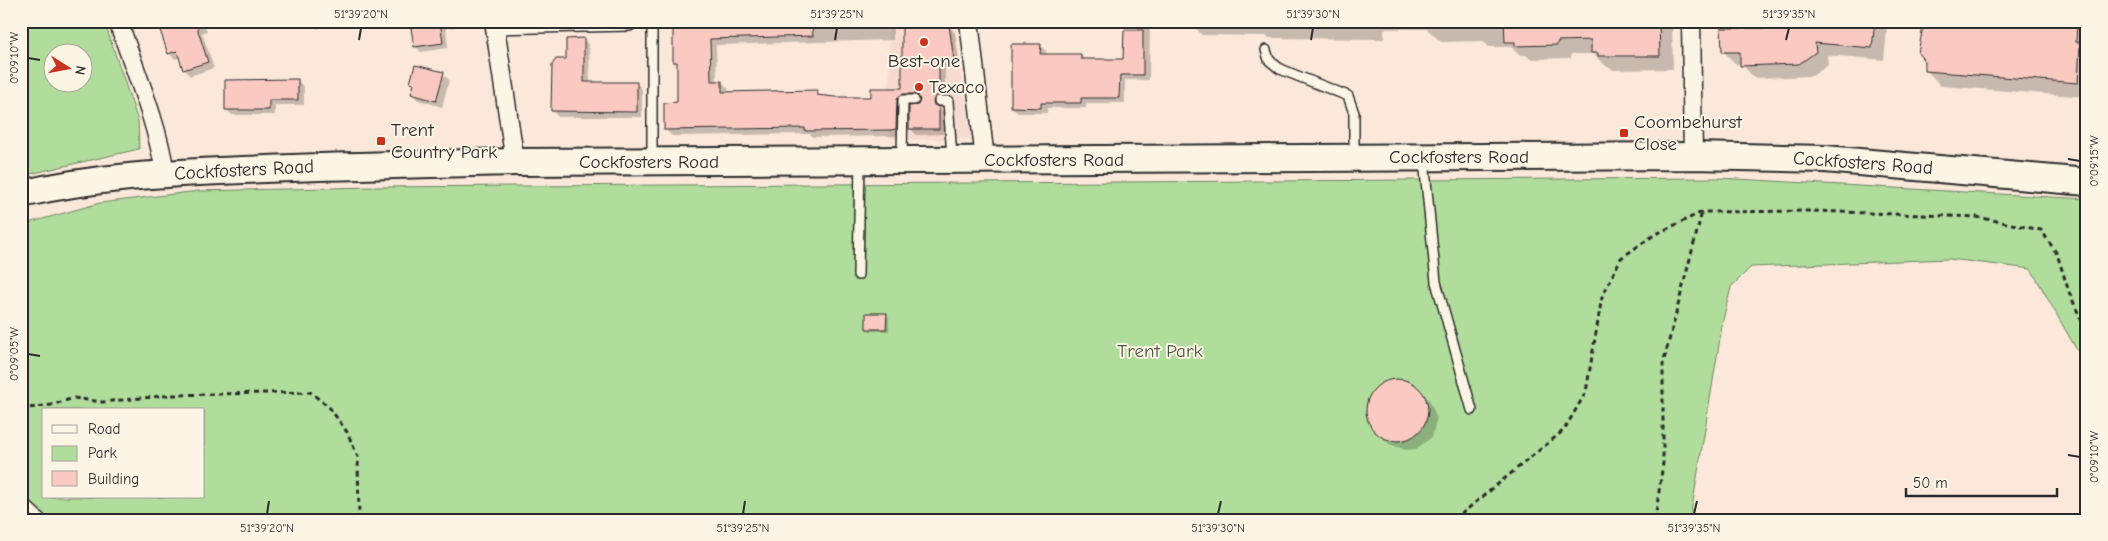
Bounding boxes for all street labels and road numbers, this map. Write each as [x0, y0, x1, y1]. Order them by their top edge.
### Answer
street label: Cockfosters Road [1389, 146, 1529, 168]
street label: Cockfosters Road [1792, 147, 1934, 179]
street label: Cockfosters Road [984, 149, 1124, 171]
street label: Cockfosters Road [579, 151, 719, 173]
street label: Cockfosters Road [173, 155, 315, 185]

